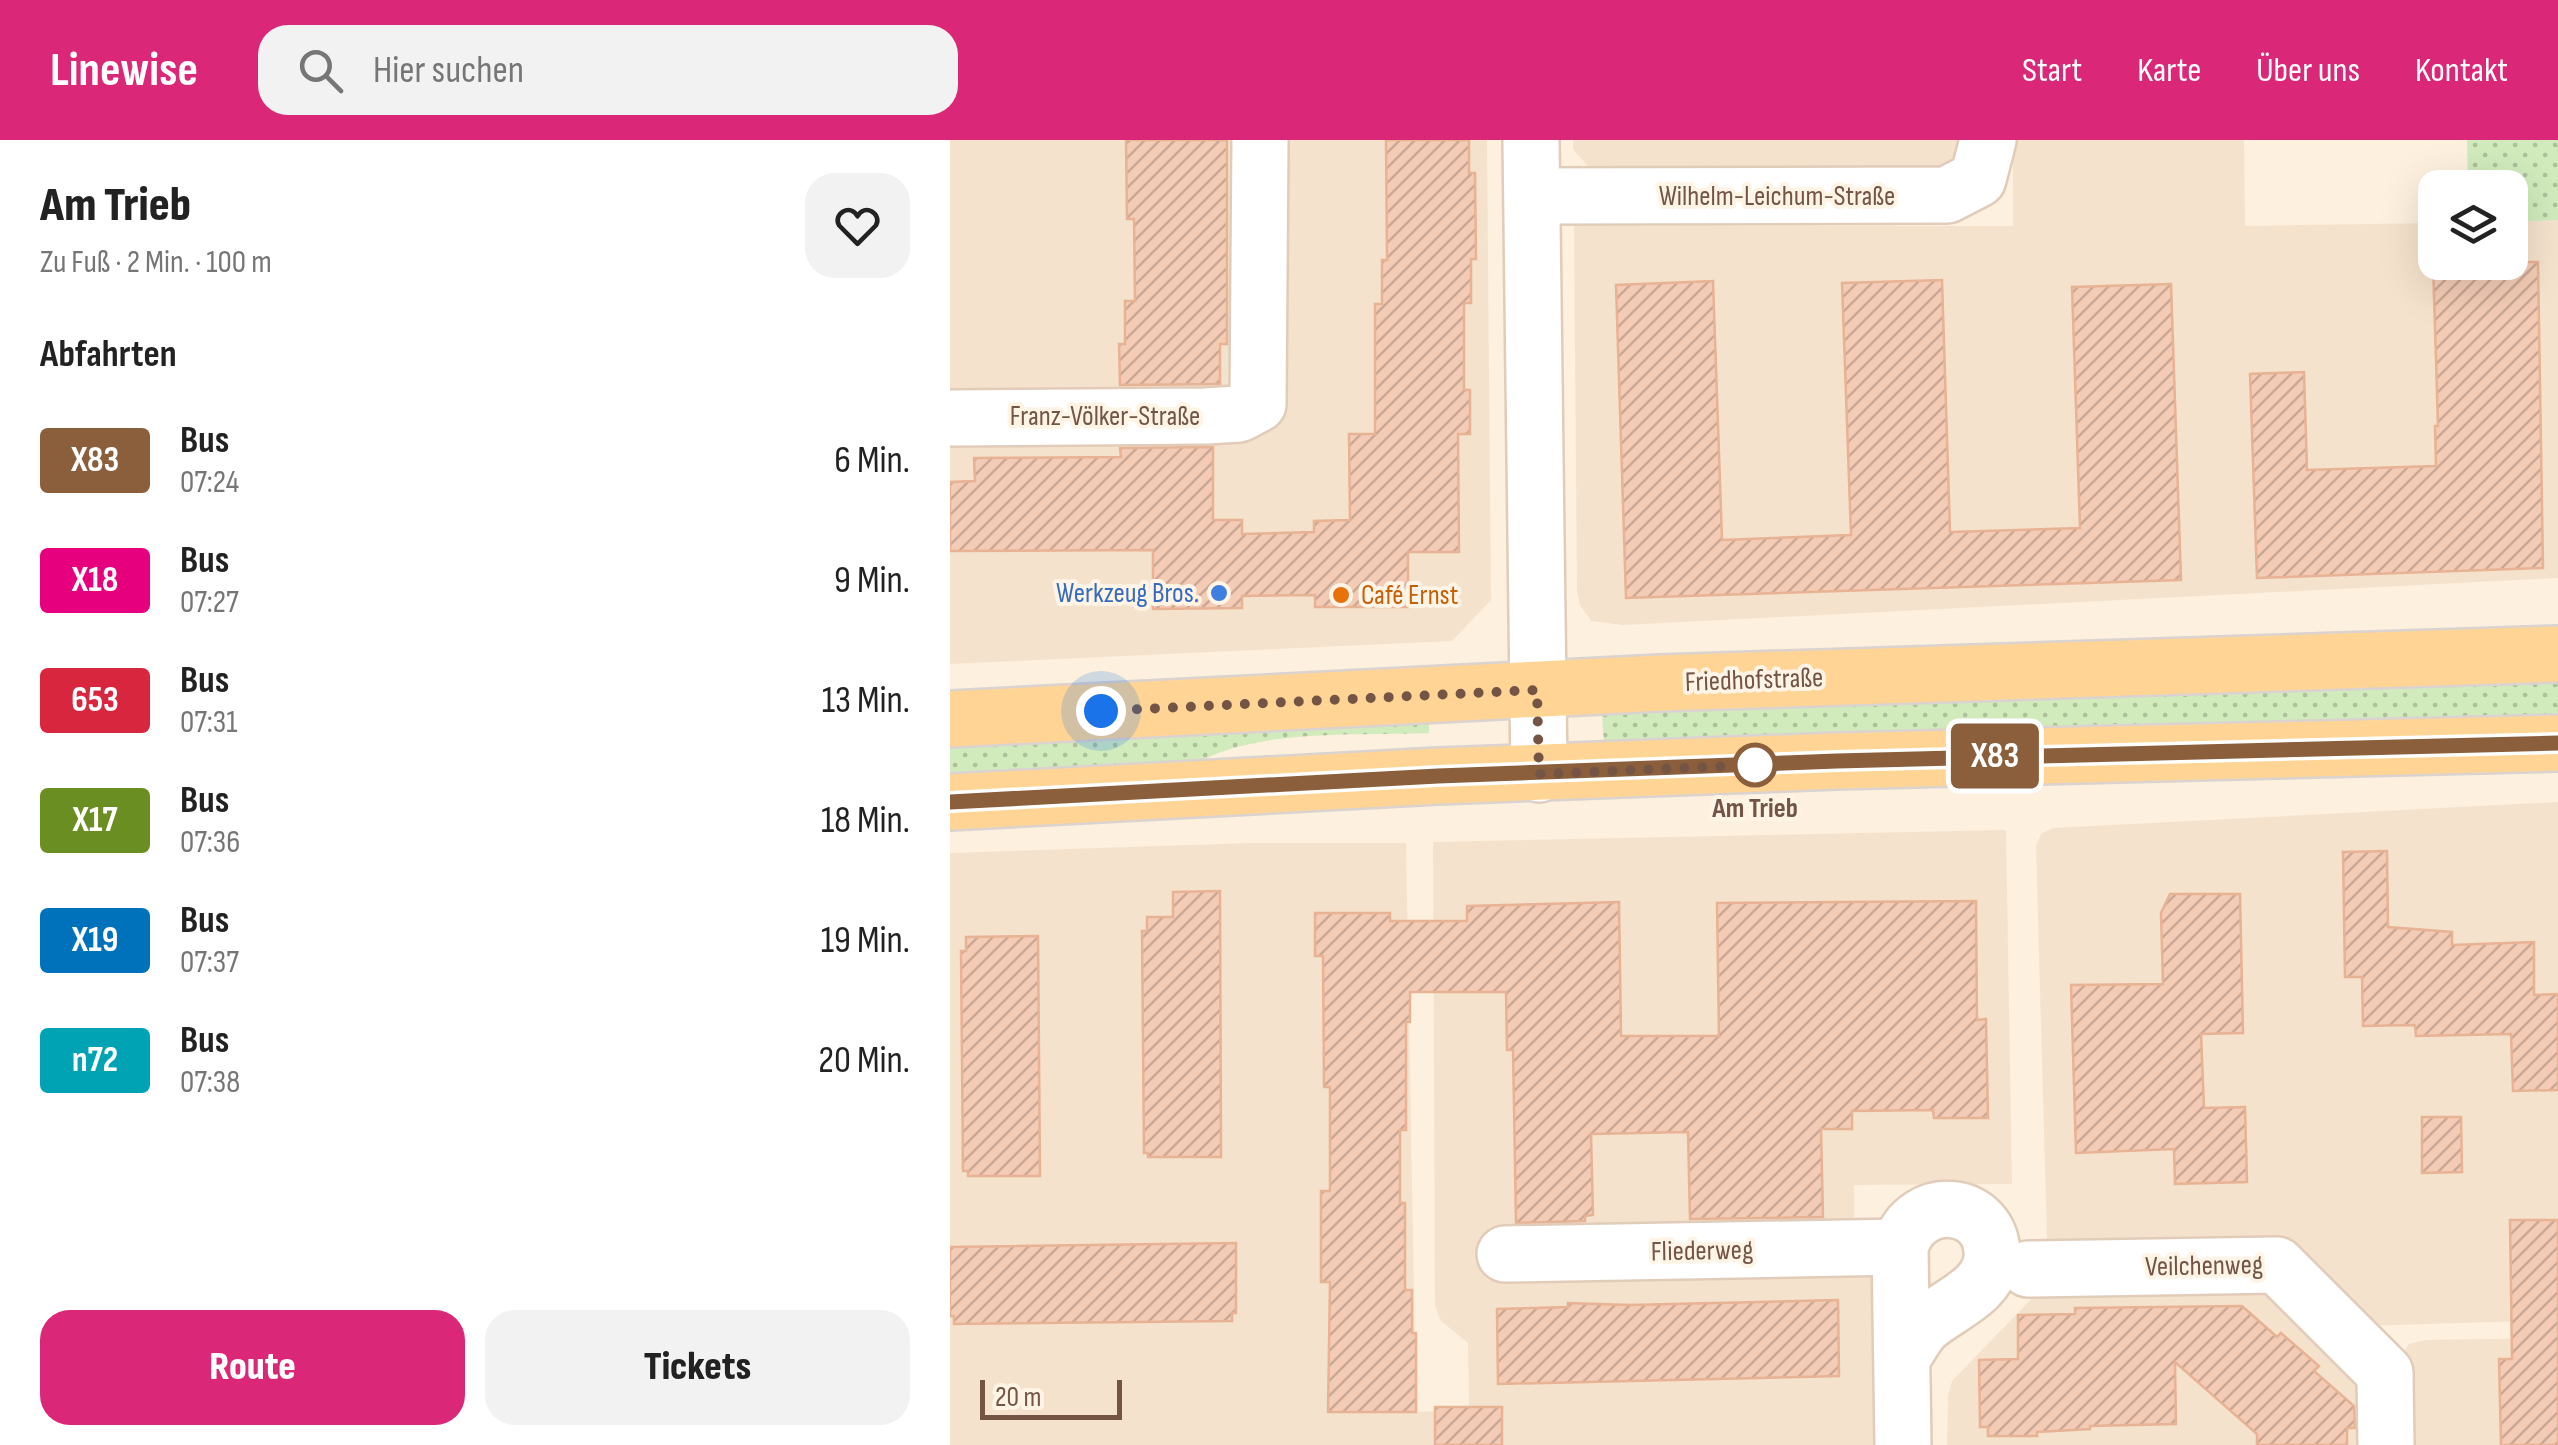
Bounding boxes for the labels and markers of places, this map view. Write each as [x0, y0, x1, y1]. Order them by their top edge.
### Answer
place label: Werkzeug Bros. [1056, 577, 1199, 610]
place label: Café Ernst [1361, 579, 1458, 612]
marker: Werkzeug Bros. [1208, 582, 1230, 604]
marker: Café Ernst [1330, 584, 1352, 606]
marker: Am Trieb [1734, 744, 1776, 786]
place label: Am Trieb [1711, 792, 1798, 825]

